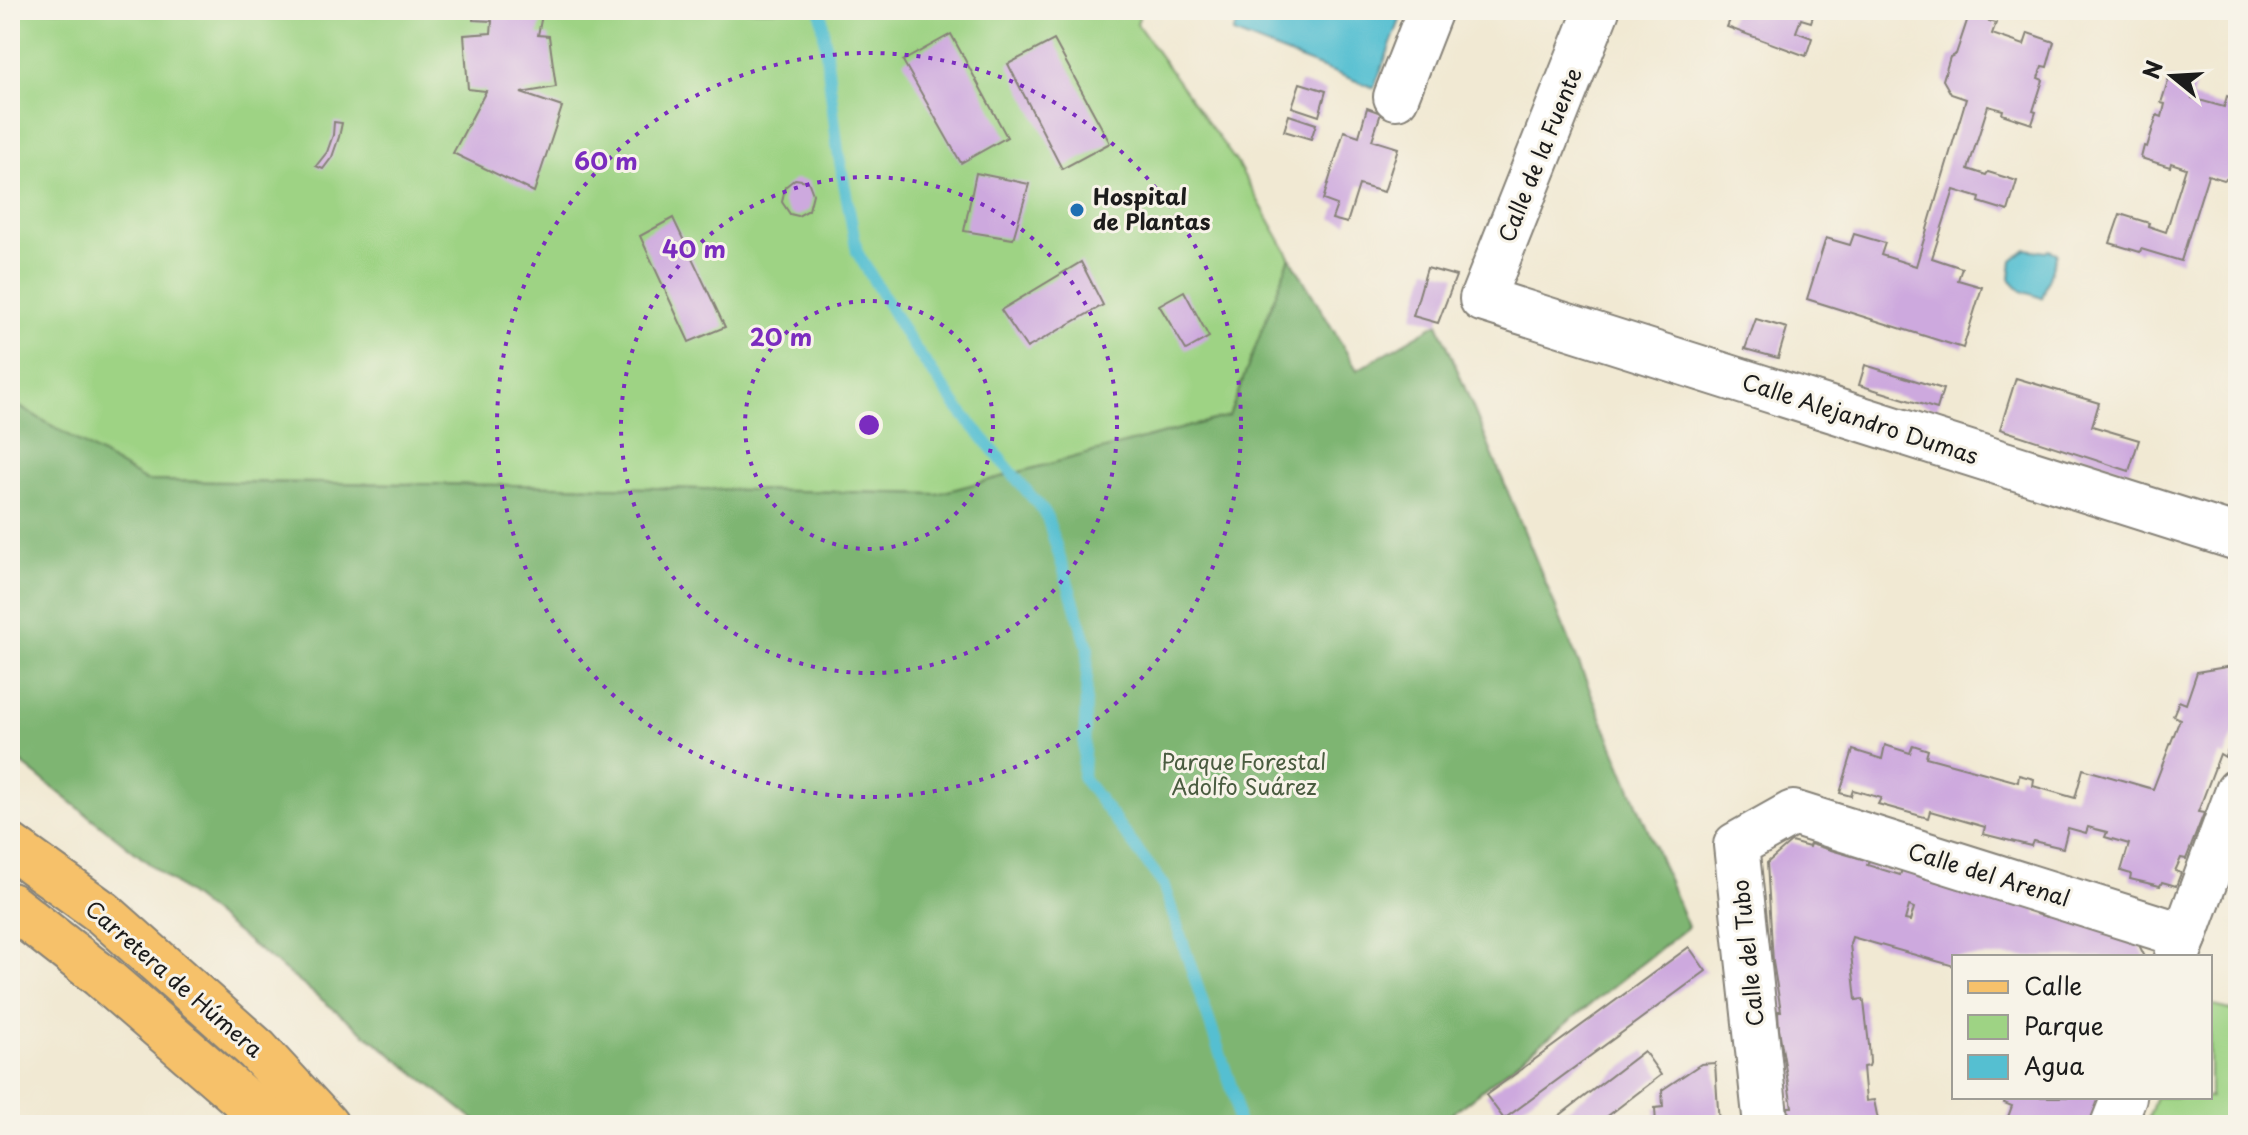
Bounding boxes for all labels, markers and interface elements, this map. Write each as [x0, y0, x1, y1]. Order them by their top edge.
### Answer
north arrow [2132, 36, 2212, 116]
text: N [2133, 56, 2170, 83]
street label: Calle de la Fuente [1489, 62, 1589, 247]
text: 60 m [574, 142, 638, 178]
place label: Hospital de Plantas [1093, 179, 1211, 237]
marker: Hospital de Plantas [1068, 201, 1086, 219]
text: 40 m [662, 230, 726, 266]
text: 20 m [750, 318, 812, 354]
street label: Calle Alejandro Dumas [1738, 364, 1983, 471]
centre of rings [855, 411, 883, 439]
park label: Parque Forestal Adolfo Suárez [1162, 744, 1326, 802]
street label: Calle del Arenal [1904, 833, 2074, 914]
street label: Calle del Tubo [1722, 878, 1771, 1028]
street label: Carretera de Húmera [79, 891, 271, 1065]
legend [1952, 955, 2212, 1099]
text: Calle [2024, 967, 2082, 1003]
text: Parque [2024, 1007, 2104, 1043]
text: Agua [2024, 1047, 2084, 1083]

